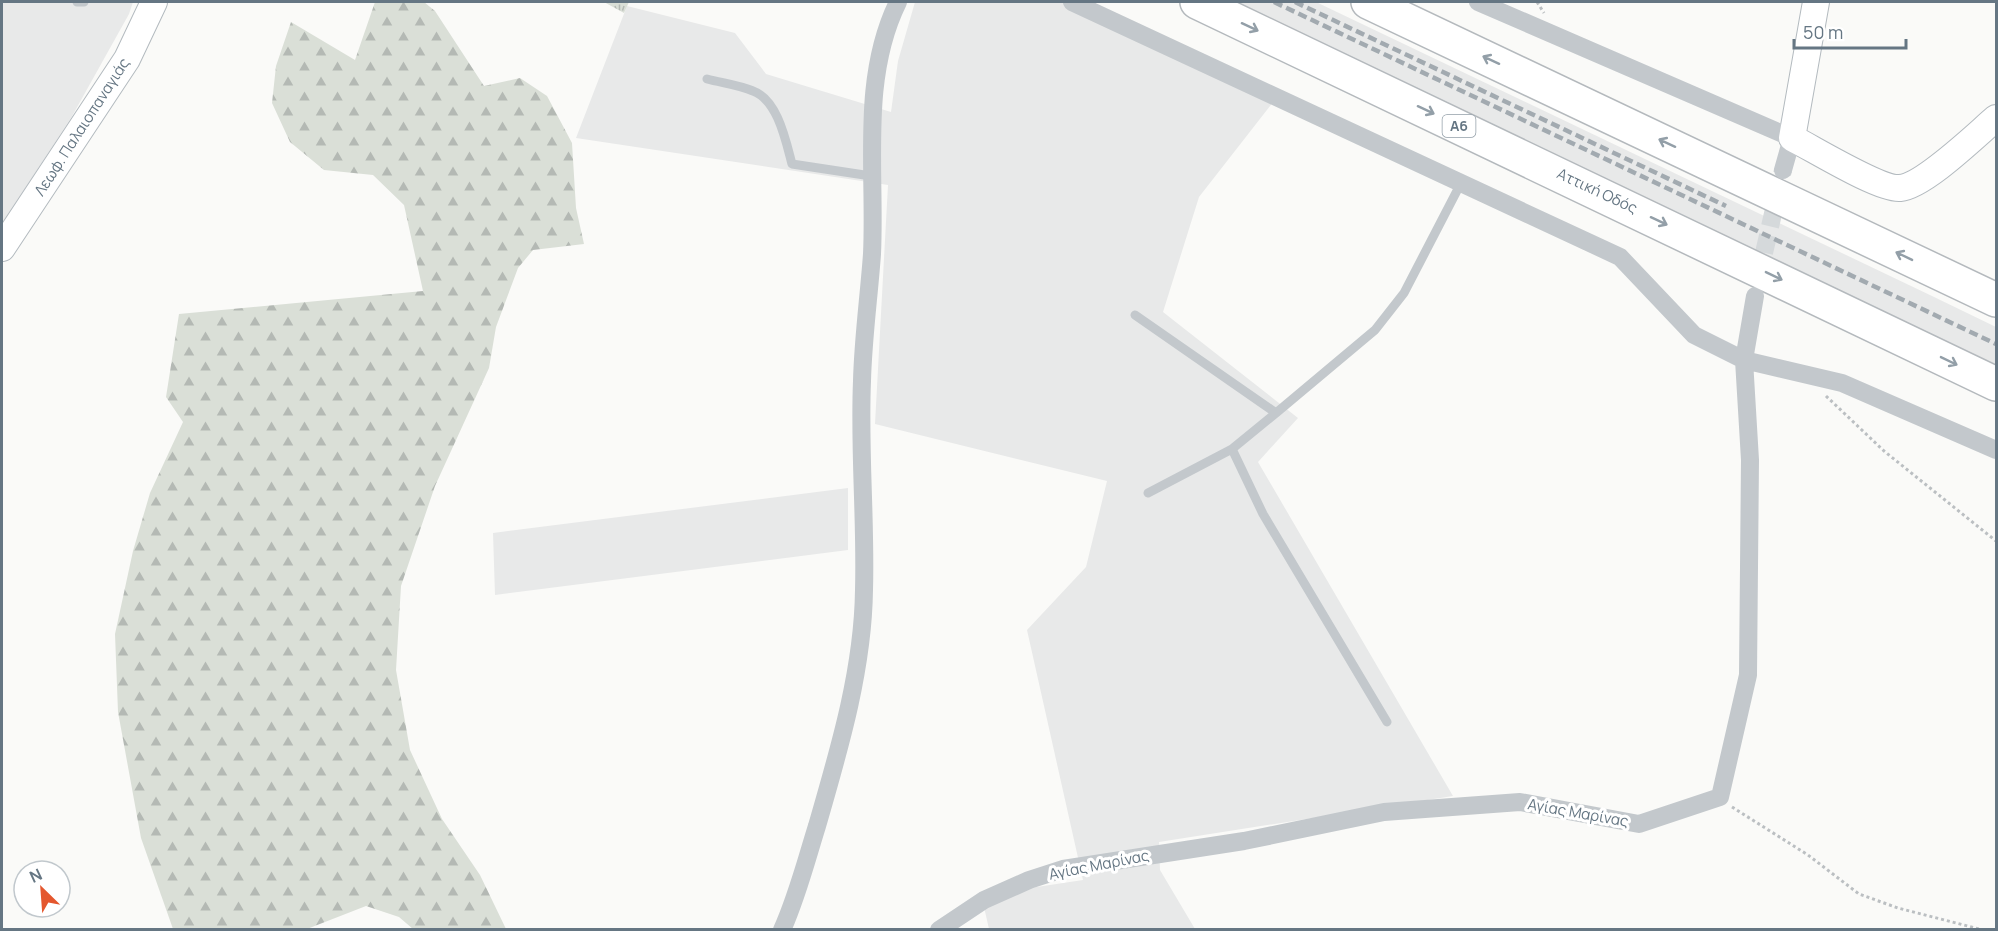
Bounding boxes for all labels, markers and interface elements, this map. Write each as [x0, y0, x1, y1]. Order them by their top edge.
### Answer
scale bar [1794, 12, 1906, 50]
text: 50 m [1803, 20, 1843, 44]
one-way arrow [1240, 21, 1258, 33]
one-way arrow [1482, 53, 1500, 65]
street label: Λεωφ. Παλαιοπαναγιάς [29, 54, 134, 200]
one-way arrow [1416, 105, 1434, 117]
road number: Α6 [1442, 115, 1476, 137]
one-way arrow [1658, 136, 1676, 148]
street label: Αττική Οδός [1554, 163, 1641, 218]
one-way arrow [1650, 215, 1668, 227]
one-way arrow [1896, 250, 1914, 262]
one-way arrow [1765, 270, 1783, 282]
one-way arrow [1940, 355, 1958, 367]
street label: Αγίας Μαρίνας [1526, 793, 1630, 832]
street label: Αγίας Μαρίνας [1047, 844, 1151, 885]
north arrow [12, 859, 72, 919]
text: N [26, 863, 46, 888]

